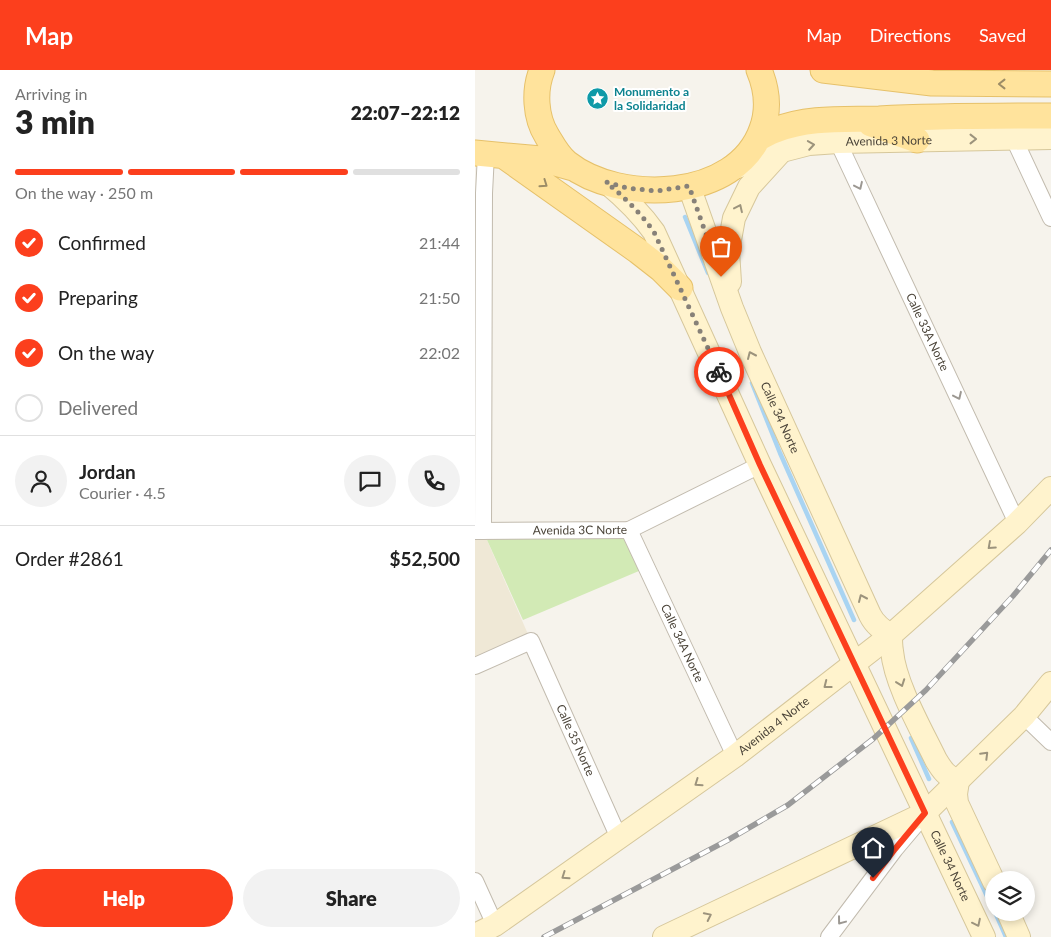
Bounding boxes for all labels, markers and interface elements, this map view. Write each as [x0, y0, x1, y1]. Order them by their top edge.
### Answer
text: Map [25, 21, 73, 50]
text: Map [806, 24, 842, 46]
text: Directions [870, 24, 951, 46]
text: Saved [979, 24, 1026, 46]
one-way arrow [998, 79, 1006, 89]
text: Arriving in [15, 84, 88, 103]
place label: Monumento a la Solidaridad [614, 84, 689, 113]
place icon: Monumento a la Solidaridad [586, 87, 610, 111]
text: 22:07–22:12 [351, 101, 460, 124]
text: 3 min [15, 102, 95, 141]
street label: Avenida 3 Norte [846, 132, 932, 149]
one-way arrow [970, 134, 977, 144]
one-way arrow [806, 140, 815, 150]
one-way arrow [538, 178, 548, 187]
one-way arrow [852, 181, 863, 190]
text: On the way · 250 m [15, 183, 153, 202]
one-way arrow [733, 204, 743, 213]
pin [700, 226, 742, 277]
icon: check [15, 229, 43, 257]
text: Confirmed [58, 231, 146, 254]
text: 21:44 [419, 233, 460, 252]
icon: bag [707, 233, 735, 261]
icon: check [15, 284, 43, 312]
text: Preparing [58, 286, 138, 309]
text: 21:50 [419, 288, 460, 307]
street label: Calle 33A Norte [903, 290, 953, 373]
icon: check [15, 339, 43, 367]
text: On the way [58, 341, 154, 364]
text: 22:02 [419, 343, 460, 362]
courier [694, 347, 744, 397]
one-way arrow [747, 351, 758, 360]
icon: bike [705, 358, 733, 386]
street label: Calle 34 Norte [758, 379, 803, 455]
one-way arrow [951, 391, 962, 400]
text: Delivered [58, 396, 138, 419]
button: person [15, 455, 67, 507]
button: chat [344, 455, 396, 507]
button: phone [408, 455, 460, 507]
text: Jordan [79, 460, 136, 483]
text: Courier · 4.5 [79, 483, 166, 502]
street label: Avenida 3C Norte [533, 522, 627, 538]
one-way arrow [988, 540, 997, 549]
text: Order #2861 [15, 547, 124, 570]
text: $52,500 [389, 547, 460, 570]
one-way arrow [858, 594, 868, 603]
street label: Calle 34A Norte [658, 601, 707, 684]
one-way arrow [895, 678, 905, 686]
one-way arrow [823, 679, 833, 688]
street label: Avenida 4 Norte [735, 693, 812, 758]
street label: Calle 35 Norte [553, 702, 598, 778]
one-way arrow [979, 751, 988, 760]
one-way arrow [694, 777, 703, 786]
pin [852, 827, 894, 878]
street label: Calle 34 Norte [927, 828, 974, 903]
icon: home [859, 834, 887, 862]
button: Help [15, 869, 233, 927]
button: Share [243, 869, 460, 927]
one-way arrow [561, 870, 570, 879]
map controls [985, 871, 1035, 921]
button: layers [985, 871, 1035, 921]
one-way arrow [703, 912, 712, 922]
one-way arrow [839, 915, 847, 924]
one-way arrow [971, 918, 982, 927]

